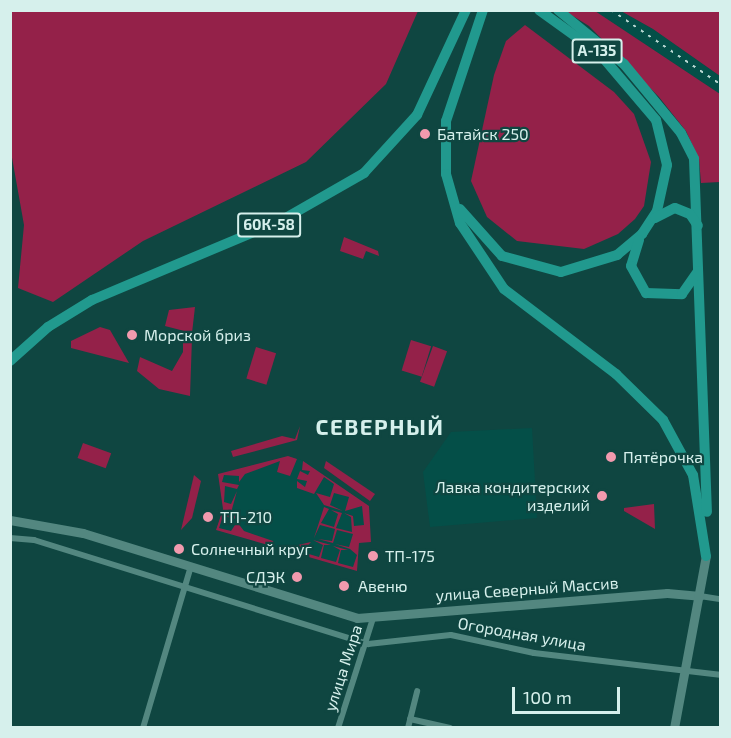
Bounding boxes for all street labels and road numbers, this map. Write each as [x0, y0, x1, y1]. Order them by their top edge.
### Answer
road number: А-135 [572, 39, 622, 63]
road number: 60К-58 [236, 213, 302, 237]
street label: улица Северный Массив [435, 573, 619, 605]
street label: Огородная улица [456, 613, 588, 655]
street label: улица Мира [320, 622, 366, 714]

